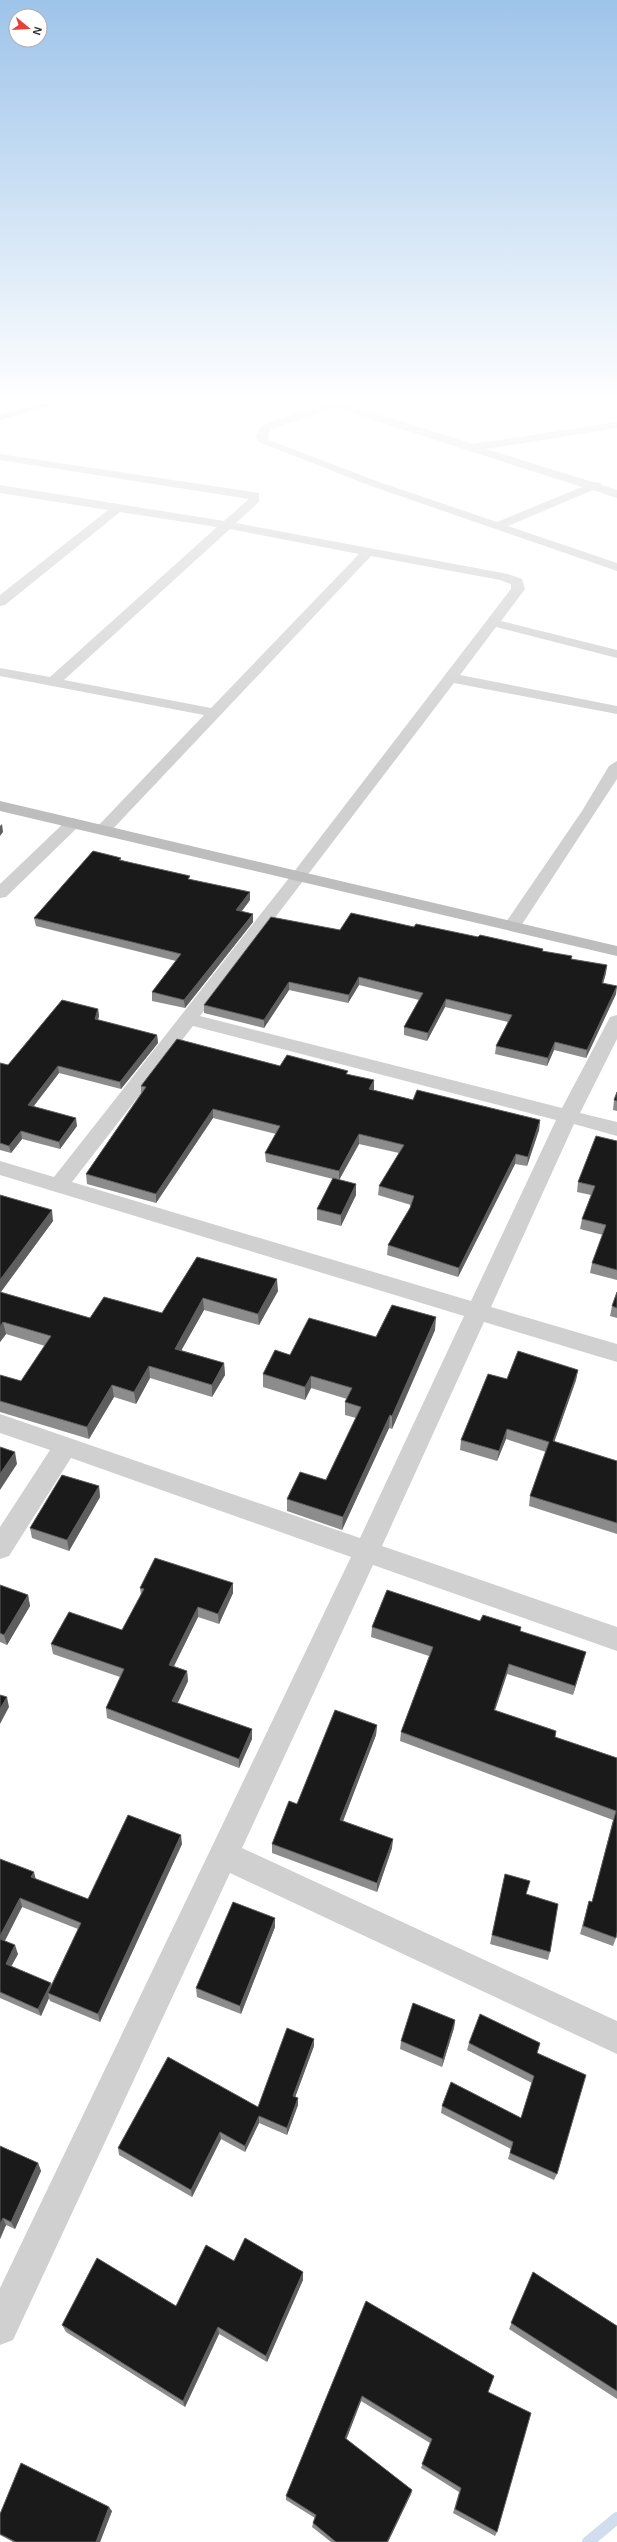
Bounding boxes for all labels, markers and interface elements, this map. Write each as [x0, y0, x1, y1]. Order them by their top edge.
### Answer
north arrow [8, 8, 48, 48]
text: N [31, 25, 44, 37]

